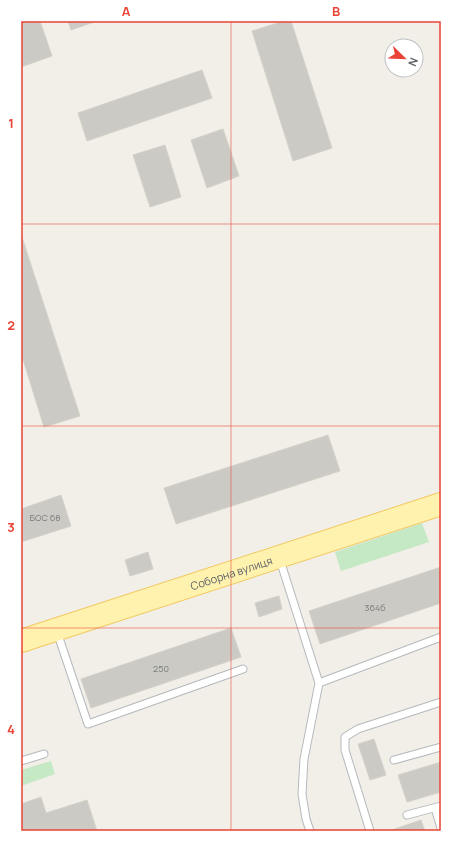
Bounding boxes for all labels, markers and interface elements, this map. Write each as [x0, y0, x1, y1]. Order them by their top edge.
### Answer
text: A [122, 2, 131, 20]
text: B [332, 2, 340, 20]
north arrow [384, 38, 424, 78]
text: N [405, 56, 422, 69]
text: 1 [8, 114, 14, 132]
text: 2 [7, 316, 15, 334]
house number: БОС 68 [30, 511, 61, 524]
text: 3 [7, 518, 15, 536]
street label: Соборна вулиця [188, 552, 274, 593]
house number: 364б [364, 601, 386, 614]
house number: 250 [153, 662, 169, 675]
text: 4 [7, 720, 15, 738]

